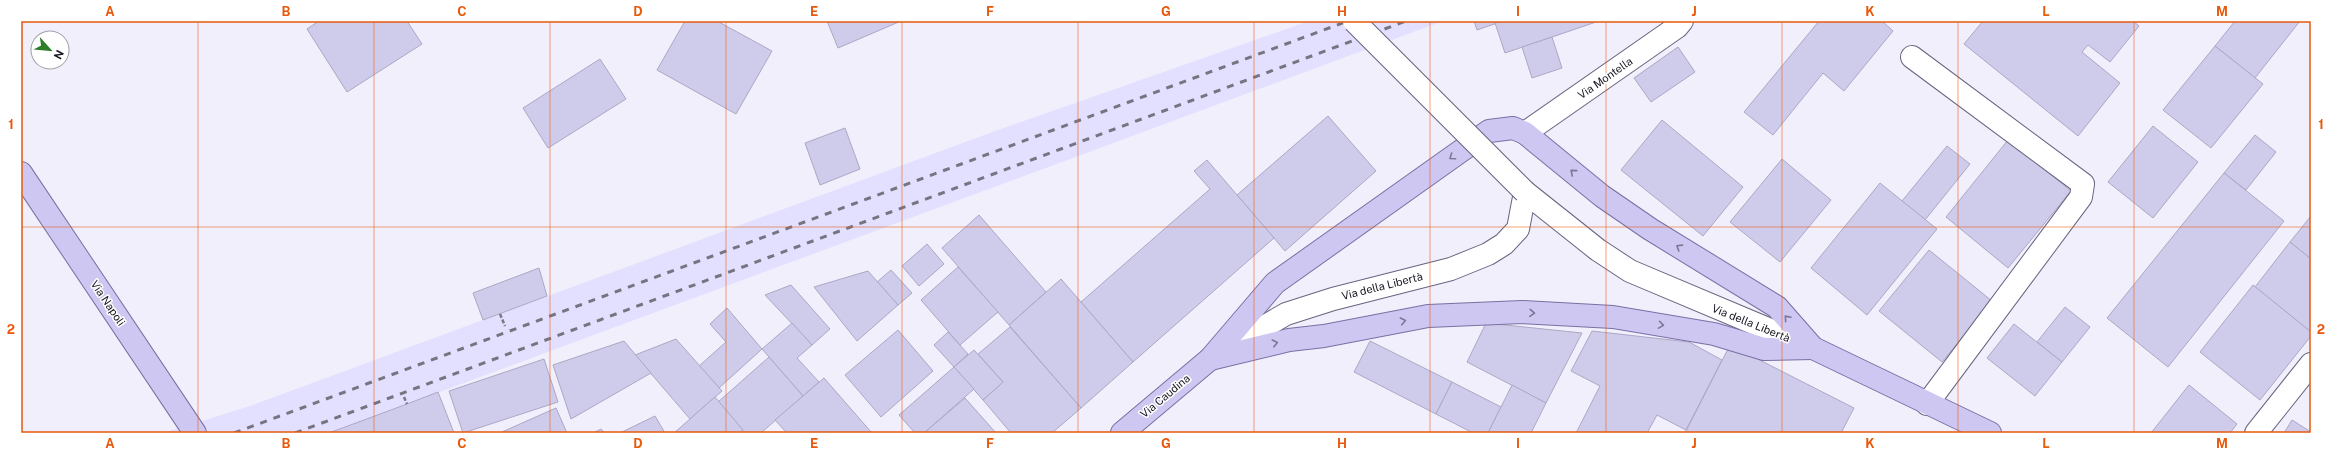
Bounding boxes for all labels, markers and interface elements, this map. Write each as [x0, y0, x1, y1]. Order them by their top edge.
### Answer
text: A [105, 4, 115, 19]
text: B [282, 4, 291, 19]
text: C [457, 4, 467, 19]
text: D [633, 4, 643, 19]
text: E [810, 4, 818, 19]
text: F [986, 4, 994, 19]
text: G [1161, 4, 1171, 19]
text: H [1337, 4, 1347, 19]
text: I [1516, 4, 1520, 19]
text: J [1691, 4, 1697, 19]
text: K [1865, 4, 1875, 19]
text: L [2042, 4, 2050, 19]
text: M [2216, 4, 2228, 19]
north arrow [30, 30, 70, 70]
text: N [52, 48, 66, 61]
street label: Via Montella [1575, 55, 1635, 101]
text: 1 [8, 117, 14, 132]
text: 1 [2318, 117, 2324, 132]
one-way arrow [1450, 152, 1457, 159]
one-way arrow [1570, 170, 1578, 177]
one-way arrow [1676, 244, 1683, 252]
street label: Via della Libertà [1340, 270, 1424, 302]
street label: Via Napoli [88, 278, 128, 328]
street label: Via della Libertà [1710, 302, 1792, 344]
one-way arrow [1529, 308, 1535, 317]
one-way arrow [1785, 316, 1792, 323]
one-way arrow [1399, 317, 1406, 325]
one-way arrow [1658, 320, 1664, 329]
text: 2 [7, 322, 15, 337]
text: 2 [2317, 322, 2325, 337]
one-way arrow [1272, 340, 1278, 348]
street label: Via Caudina [1138, 372, 1192, 420]
text: A [105, 436, 115, 451]
text: B [282, 436, 291, 451]
text: C [457, 436, 467, 451]
text: D [633, 436, 643, 451]
text: E [810, 436, 818, 451]
text: F [986, 436, 994, 451]
text: G [1161, 436, 1171, 451]
text: H [1337, 436, 1347, 451]
text: I [1516, 436, 1520, 451]
text: J [1691, 436, 1697, 451]
text: K [1865, 436, 1875, 451]
text: L [2042, 436, 2050, 451]
text: M [2216, 436, 2228, 451]

